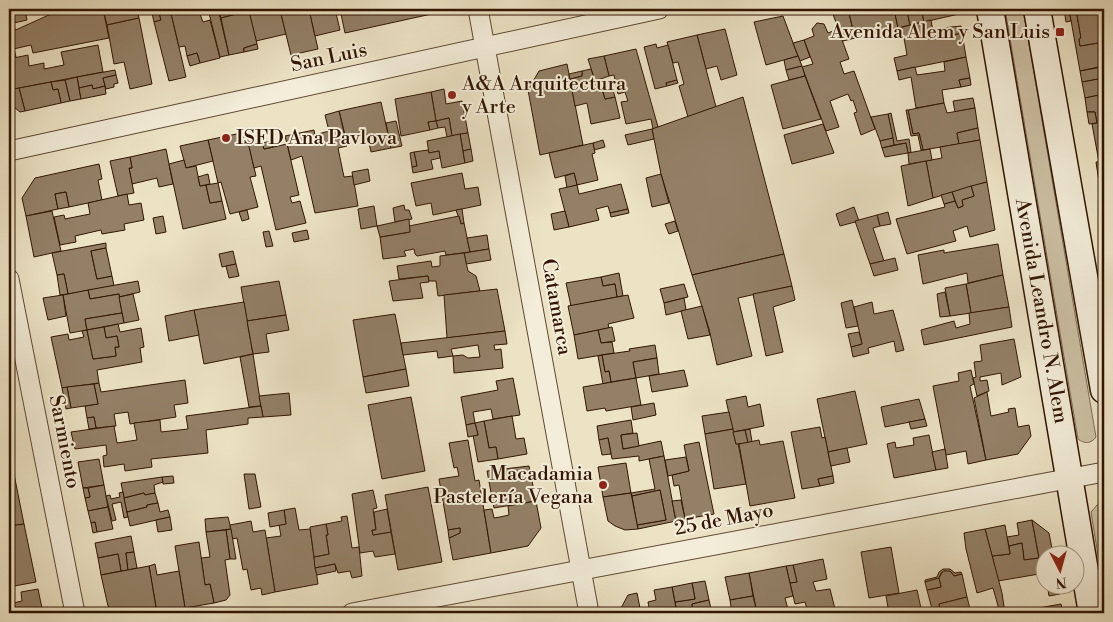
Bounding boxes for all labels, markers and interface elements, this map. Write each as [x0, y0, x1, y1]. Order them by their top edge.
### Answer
place label: Avenida Alem y San Luis [830, 20, 1050, 45]
marker: Avenida Alem y San Luis [1054, 26, 1066, 38]
street label: San Luis [288, 38, 370, 78]
place label: A&A Arquitectura y Arte [461, 72, 627, 120]
marker: A&A Arquitectura y Arte [446, 89, 458, 101]
place label: ISFD Ana Pavlova [236, 126, 398, 151]
marker: ISFD Ana Pavlova [220, 132, 232, 144]
street label: Avenida Leandro N. Alem [1009, 196, 1073, 426]
street label: Catamarca [535, 257, 577, 358]
street label: Sarmiento [43, 393, 85, 491]
place label: Macadamia Pastelería Vegana [433, 462, 594, 510]
marker: Macadamia Pastelería Vegana [597, 479, 609, 491]
street label: 25 de Mayo [672, 498, 776, 542]
north arrow [1036, 544, 1086, 594]
text: N [1055, 572, 1068, 591]

